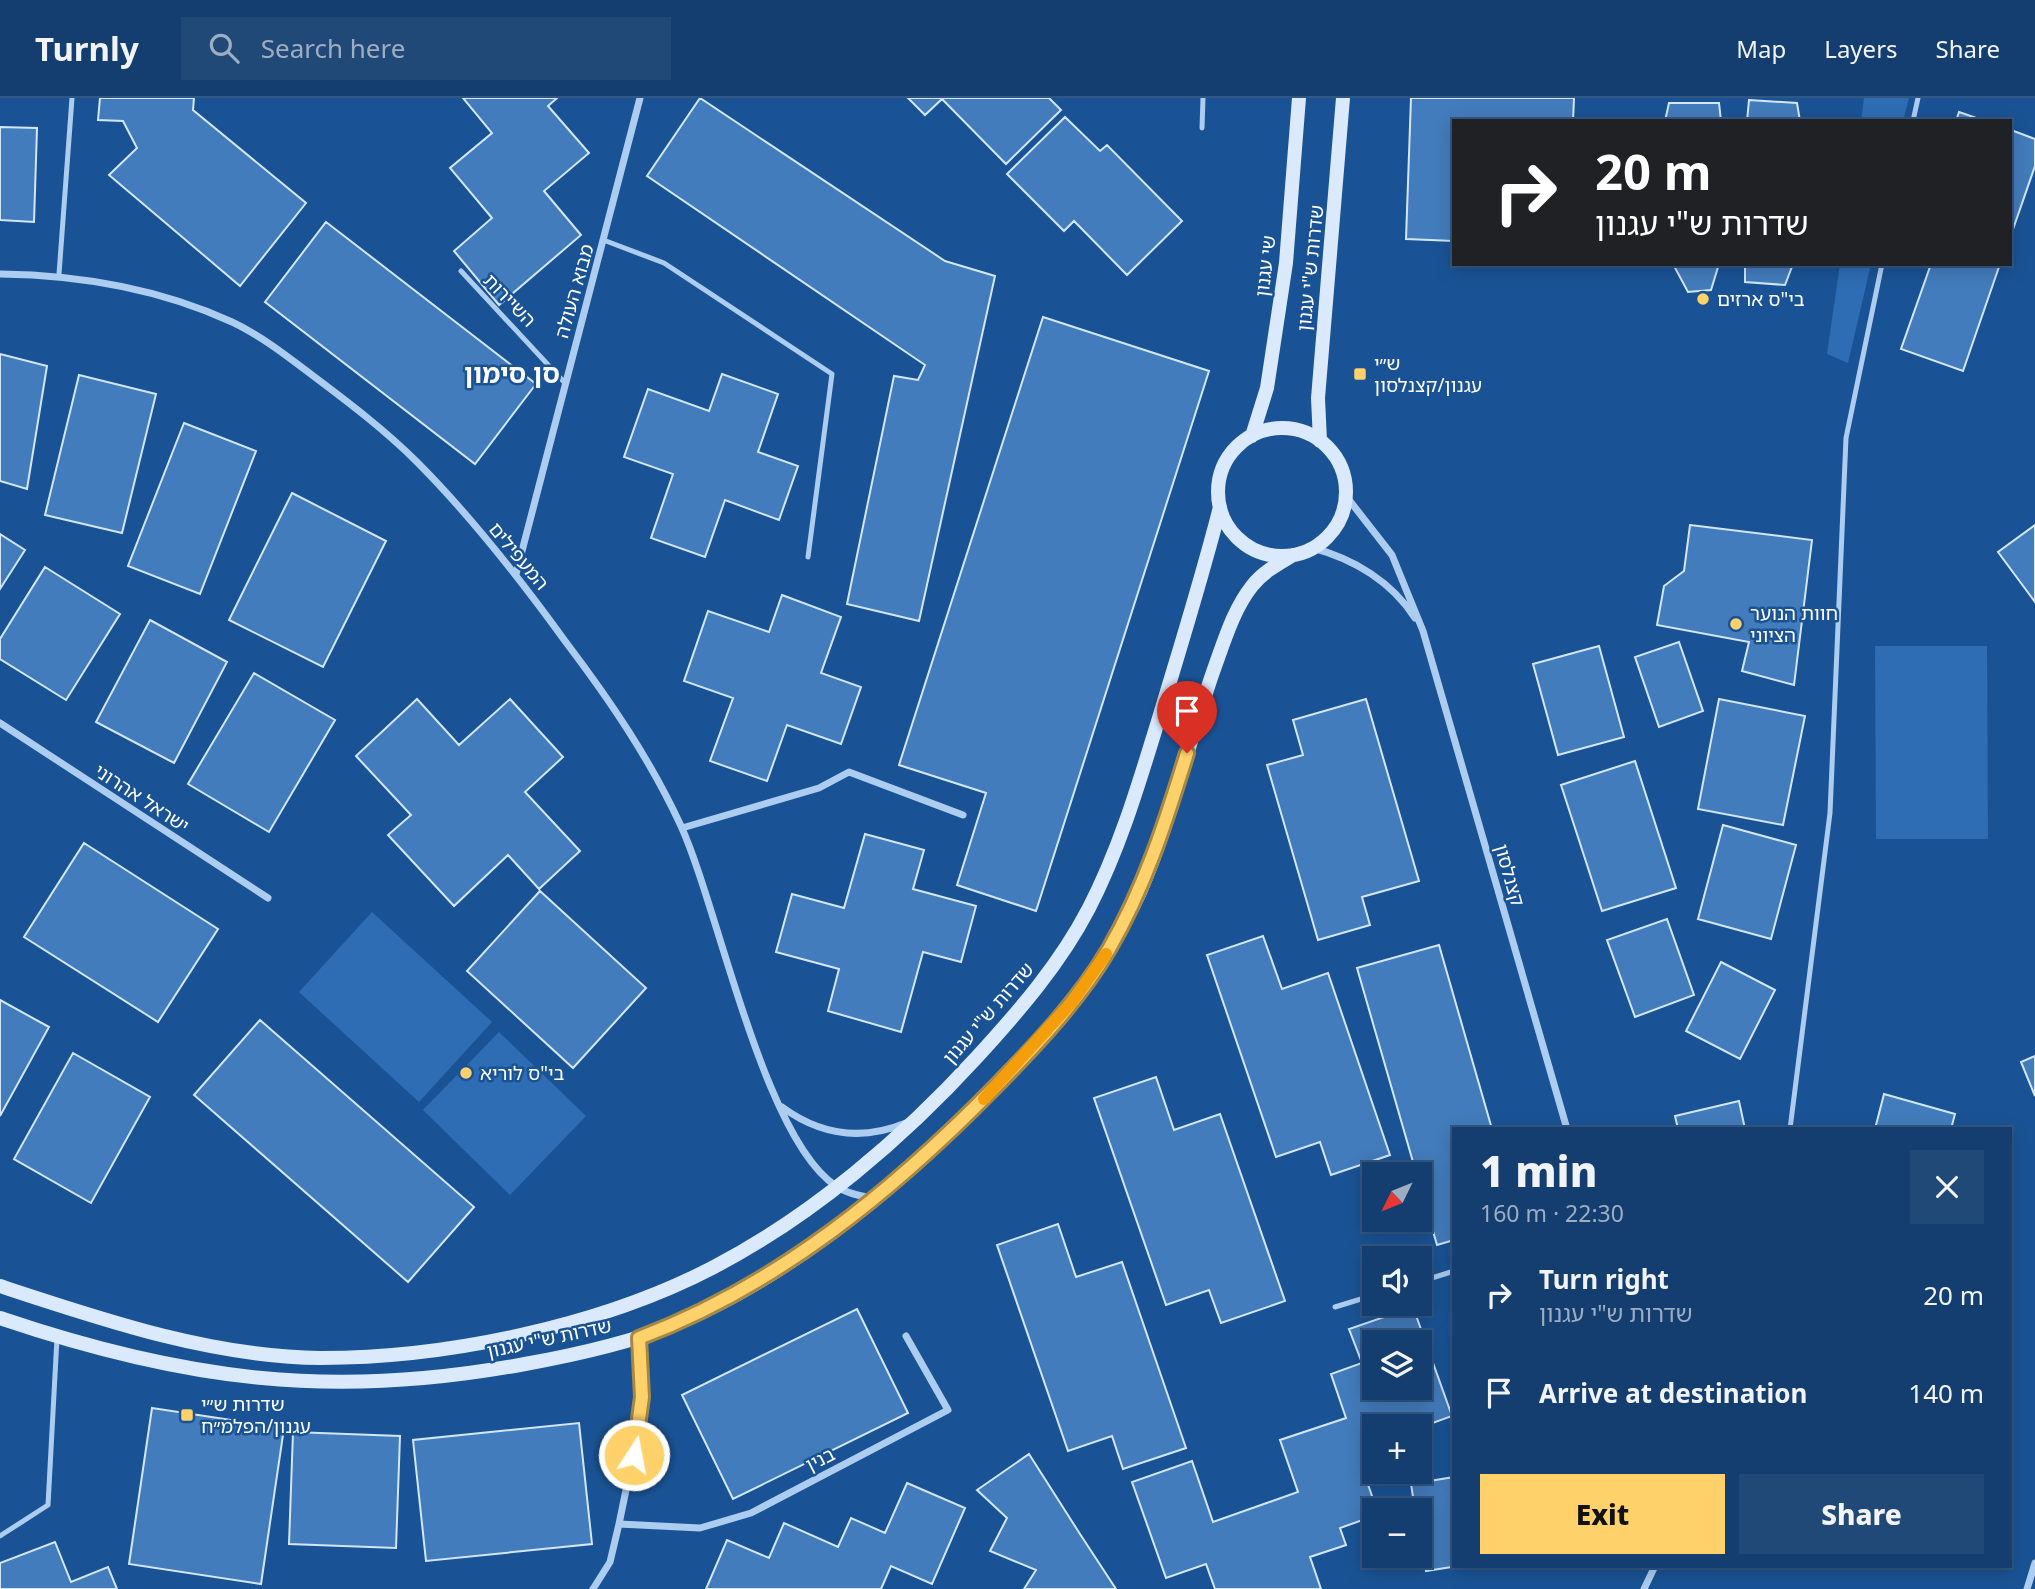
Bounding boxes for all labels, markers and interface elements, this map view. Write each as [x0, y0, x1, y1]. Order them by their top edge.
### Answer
search box [181, 17, 671, 80]
text: Turnly [35, 26, 139, 71]
icon: search [205, 29, 243, 67]
text: Search here [261, 30, 405, 66]
text: Map [1736, 32, 1786, 65]
text: Layers [1824, 32, 1898, 65]
text: Share [1936, 32, 2000, 65]
text: 20 m [1595, 138, 1712, 204]
icon: right [1480, 147, 1571, 238]
text: שדרות ש"י עגנון [1595, 201, 1809, 244]
street label: שדרות ש"י עגנון [1290, 204, 1330, 332]
street label: שי עגנון [1248, 234, 1282, 298]
street label: מבוא העולה [548, 241, 600, 341]
street label: השיירות [478, 267, 542, 333]
place label: בי"ס ארזים [1717, 286, 1805, 312]
marker: בי"ס ארזים [1695, 291, 1711, 307]
place label: ש״י עגנון/קצנלסון [1374, 350, 1482, 398]
district label: סן סימון [464, 355, 560, 391]
marker: ש״י עגנון/קצנלסון [1352, 366, 1368, 382]
street label: המעפילים [483, 517, 555, 595]
place label: חוות הנוער הציוני [1750, 600, 1838, 648]
marker: חוות הנוער הציוני [1728, 616, 1744, 632]
pin [1157, 681, 1217, 753]
icon: arrive [1168, 692, 1206, 730]
street label: ישראל אהרוני [90, 758, 194, 838]
street label: קצנלסון [1489, 841, 1531, 909]
street label: שדרות ש"י עגנון [937, 957, 1039, 1069]
place label: בי"ס לוריא [480, 1060, 564, 1086]
marker: בי"ס לוריא [458, 1065, 474, 1081]
text: 1 min [1480, 1142, 1597, 1199]
button: close [1910, 1150, 1984, 1224]
north arrow [1362, 1162, 1432, 1232]
map controls [1362, 1162, 1432, 1568]
text: 160 m · 22:30 [1480, 1197, 1624, 1229]
button: sound [1362, 1246, 1432, 1316]
text: Turn right [1539, 1261, 1669, 1297]
icon: right [1480, 1276, 1518, 1314]
text: 20 m [1923, 1277, 1984, 1313]
text: שדרות ש"י עגנון [1539, 1297, 1693, 1329]
street label: שדרות ש"י עגנון [484, 1312, 614, 1364]
button: layers [1362, 1330, 1432, 1400]
icon: arrive [1480, 1374, 1518, 1412]
text: Arrive at destination [1539, 1375, 1808, 1411]
text: 140 m [1908, 1375, 1984, 1411]
place label: שדרות ש״י עגנון/הפלמ״ח [201, 1391, 311, 1439]
marker: שדרות ש״י עגנון/הפלמ״ח [179, 1407, 195, 1423]
button: + [1362, 1414, 1432, 1484]
position arrow [597, 1418, 671, 1492]
street label: בנין [801, 1441, 839, 1477]
button: Exit [1480, 1474, 1725, 1554]
button: Share [1739, 1474, 1984, 1554]
button: − [1362, 1498, 1432, 1568]

